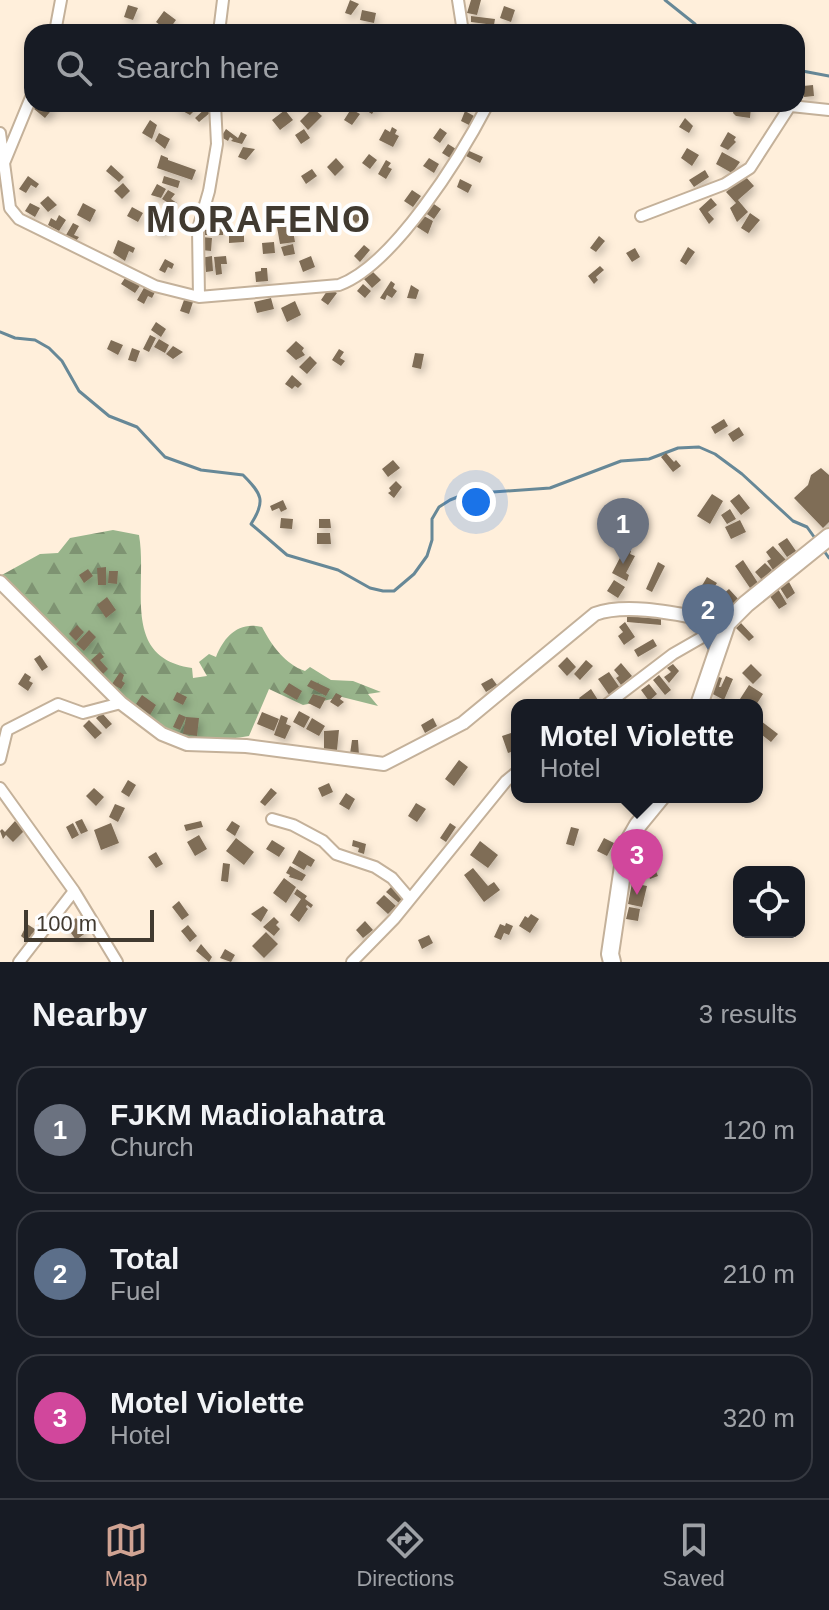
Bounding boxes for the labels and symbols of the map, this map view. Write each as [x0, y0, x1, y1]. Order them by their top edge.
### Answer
district label: MORAFENO [146, 199, 372, 240]
your location [456, 482, 496, 522]
pin: 1 [597, 498, 649, 564]
pin: 2 [682, 584, 734, 650]
pin: 3 [611, 829, 663, 895]
scale bar [24, 906, 154, 942]

